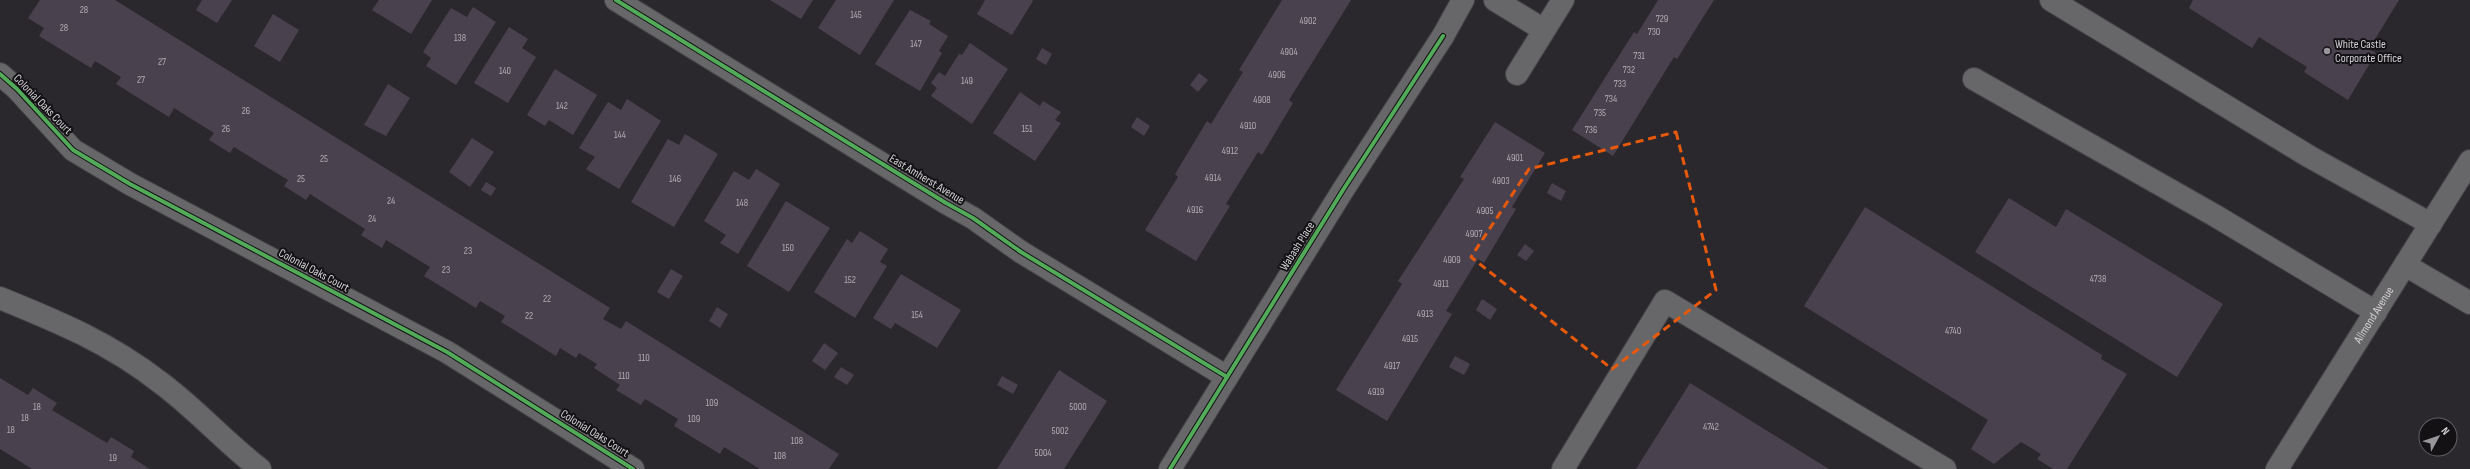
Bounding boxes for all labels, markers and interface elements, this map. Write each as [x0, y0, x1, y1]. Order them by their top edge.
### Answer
house number: 28 [80, 4, 88, 16]
house number: 145 [850, 9, 862, 21]
house number: 729 [1656, 13, 1668, 25]
house number: 4902 [1299, 15, 1317, 27]
house number: 28 [60, 22, 68, 34]
house number: 730 [1648, 26, 1660, 38]
house number: 138 [454, 32, 466, 44]
place label: White Castle Corporate Office [2335, 37, 2402, 66]
house number: 147 [910, 38, 922, 50]
house number: 4904 [1280, 46, 1298, 58]
marker: White Castle Corporate Office [2322, 46, 2332, 56]
house number: 731 [1633, 50, 1645, 62]
house number: 27 [158, 56, 166, 68]
house number: 732 [1623, 64, 1635, 76]
house number: 140 [499, 65, 511, 77]
house number: 4906 [1268, 69, 1286, 81]
street label: Colonial Oaks Court [10, 71, 75, 138]
house number: 27 [137, 74, 145, 86]
house number: 149 [961, 75, 973, 87]
house number: 733 [1614, 78, 1626, 90]
house number: 734 [1605, 93, 1617, 105]
house number: 4908 [1253, 94, 1271, 106]
house number: 142 [556, 100, 568, 112]
house number: 26 [242, 105, 250, 117]
house number: 735 [1594, 107, 1606, 119]
house number: 4910 [1240, 120, 1256, 132]
house number: 26 [222, 123, 230, 135]
house number: 151 [1021, 123, 1033, 135]
house number: 736 [1585, 124, 1597, 136]
house number: 144 [614, 129, 626, 141]
house number: 4912 [1222, 145, 1238, 157]
street label: East Amherst Avenue [887, 151, 967, 208]
house number: 4901 [1507, 152, 1524, 164]
house number: 25 [320, 153, 328, 165]
house number: 4914 [1205, 172, 1221, 184]
house number: 25 [297, 173, 305, 185]
house number: 146 [669, 173, 681, 185]
house number: 4903 [1492, 175, 1510, 187]
house number: 24 [387, 195, 395, 207]
house number: 148 [736, 197, 748, 209]
house number: 4916 [1187, 204, 1203, 216]
house number: 4905 [1476, 205, 1494, 217]
house number: 24 [368, 213, 376, 225]
street label: Wabash Place [1277, 219, 1318, 273]
house number: 4907 [1465, 228, 1483, 240]
house number: 150 [782, 242, 794, 254]
street label: Colonial Oaks Court [276, 245, 352, 296]
house number: 23 [464, 245, 472, 257]
house number: 4909 [1443, 254, 1461, 266]
house number: 23 [442, 264, 450, 276]
house number: 4738 [2090, 273, 2106, 285]
house number: 152 [844, 274, 856, 286]
house number: 4911 [1433, 278, 1449, 290]
street label: Allmond Avenue [2350, 284, 2397, 347]
house number: 22 [543, 293, 551, 305]
house number: 4913 [1417, 308, 1433, 320]
house number: 154 [911, 309, 923, 321]
house number: 22 [525, 310, 533, 322]
house number: 4740 [1945, 325, 1961, 337]
house number: 4915 [1402, 333, 1418, 345]
house number: 110 [638, 352, 650, 364]
house number: 4917 [1384, 360, 1400, 372]
house number: 110 [618, 370, 630, 382]
house number: 4919 [1368, 386, 1384, 398]
house number: 109 [706, 397, 718, 409]
house number: 18 [33, 401, 41, 413]
house number: 5000 [1069, 401, 1087, 413]
street label: Colonial Oaks Court [558, 406, 632, 461]
house number: 18 [21, 412, 29, 424]
house number: 109 [688, 413, 700, 425]
north arrow [2418, 417, 2458, 457]
house number: 4742 [1703, 421, 1719, 433]
house number: 18 [7, 424, 15, 436]
text: N [2438, 424, 2452, 437]
house number: 5002 [1051, 425, 1069, 437]
house number: 108 [791, 435, 803, 447]
house number: 5004 [1034, 447, 1052, 459]
house number: 108 [774, 450, 786, 462]
house number: 19 [109, 452, 117, 464]

